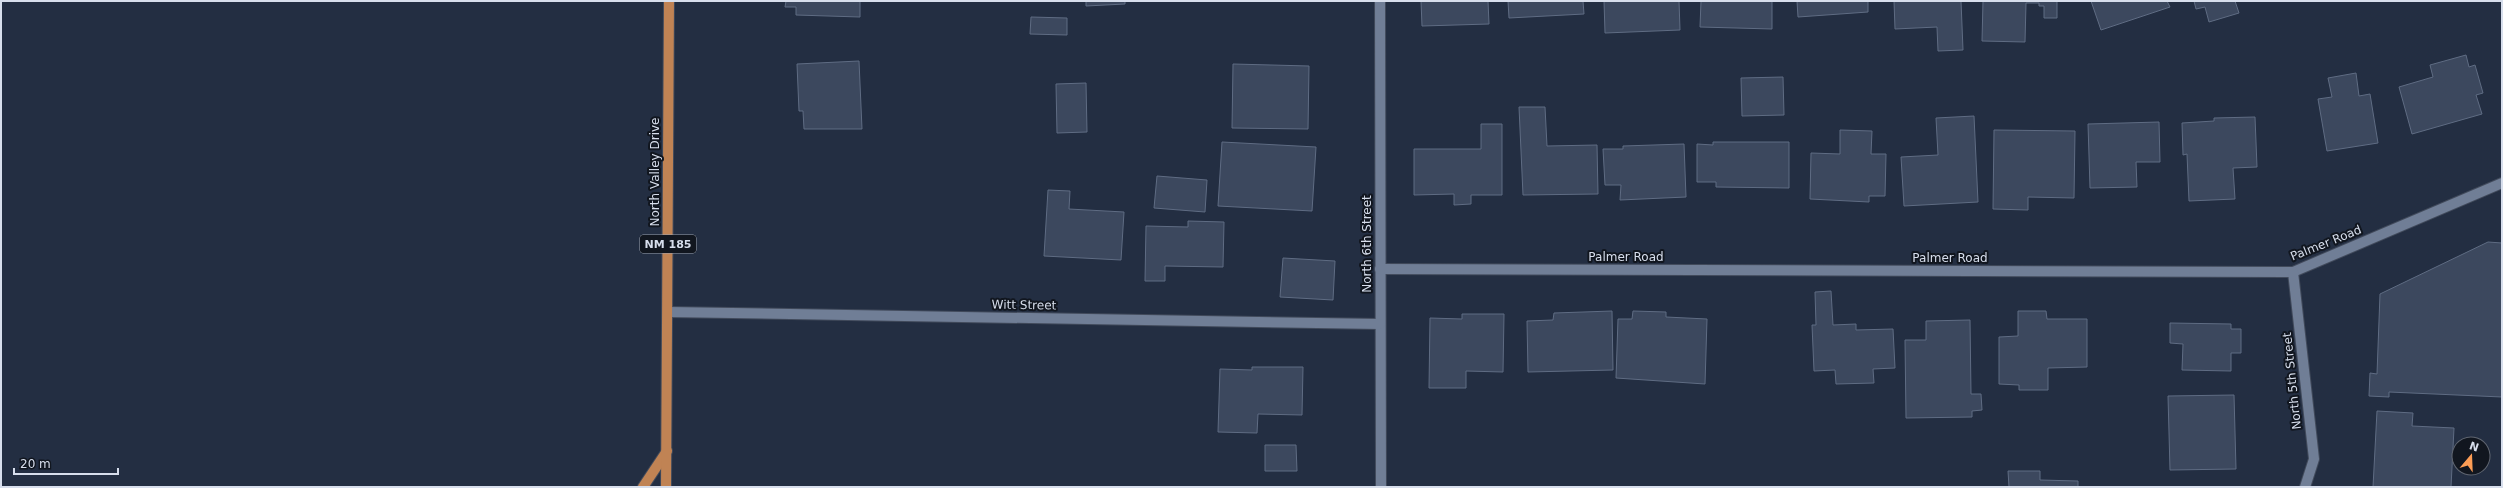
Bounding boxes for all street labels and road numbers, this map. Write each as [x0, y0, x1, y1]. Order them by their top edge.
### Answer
street label: North Valley Drive [648, 118, 662, 226]
street label: North 6th Street [1360, 195, 1374, 293]
street label: Palmer Road [2288, 222, 2364, 264]
road number: NM 185 [640, 235, 696, 253]
street label: Palmer Road [1588, 250, 1664, 264]
street label: Palmer Road [1912, 251, 1988, 265]
street label: Witt Street [992, 297, 1057, 313]
street label: North 5th Street [2280, 331, 2304, 430]

